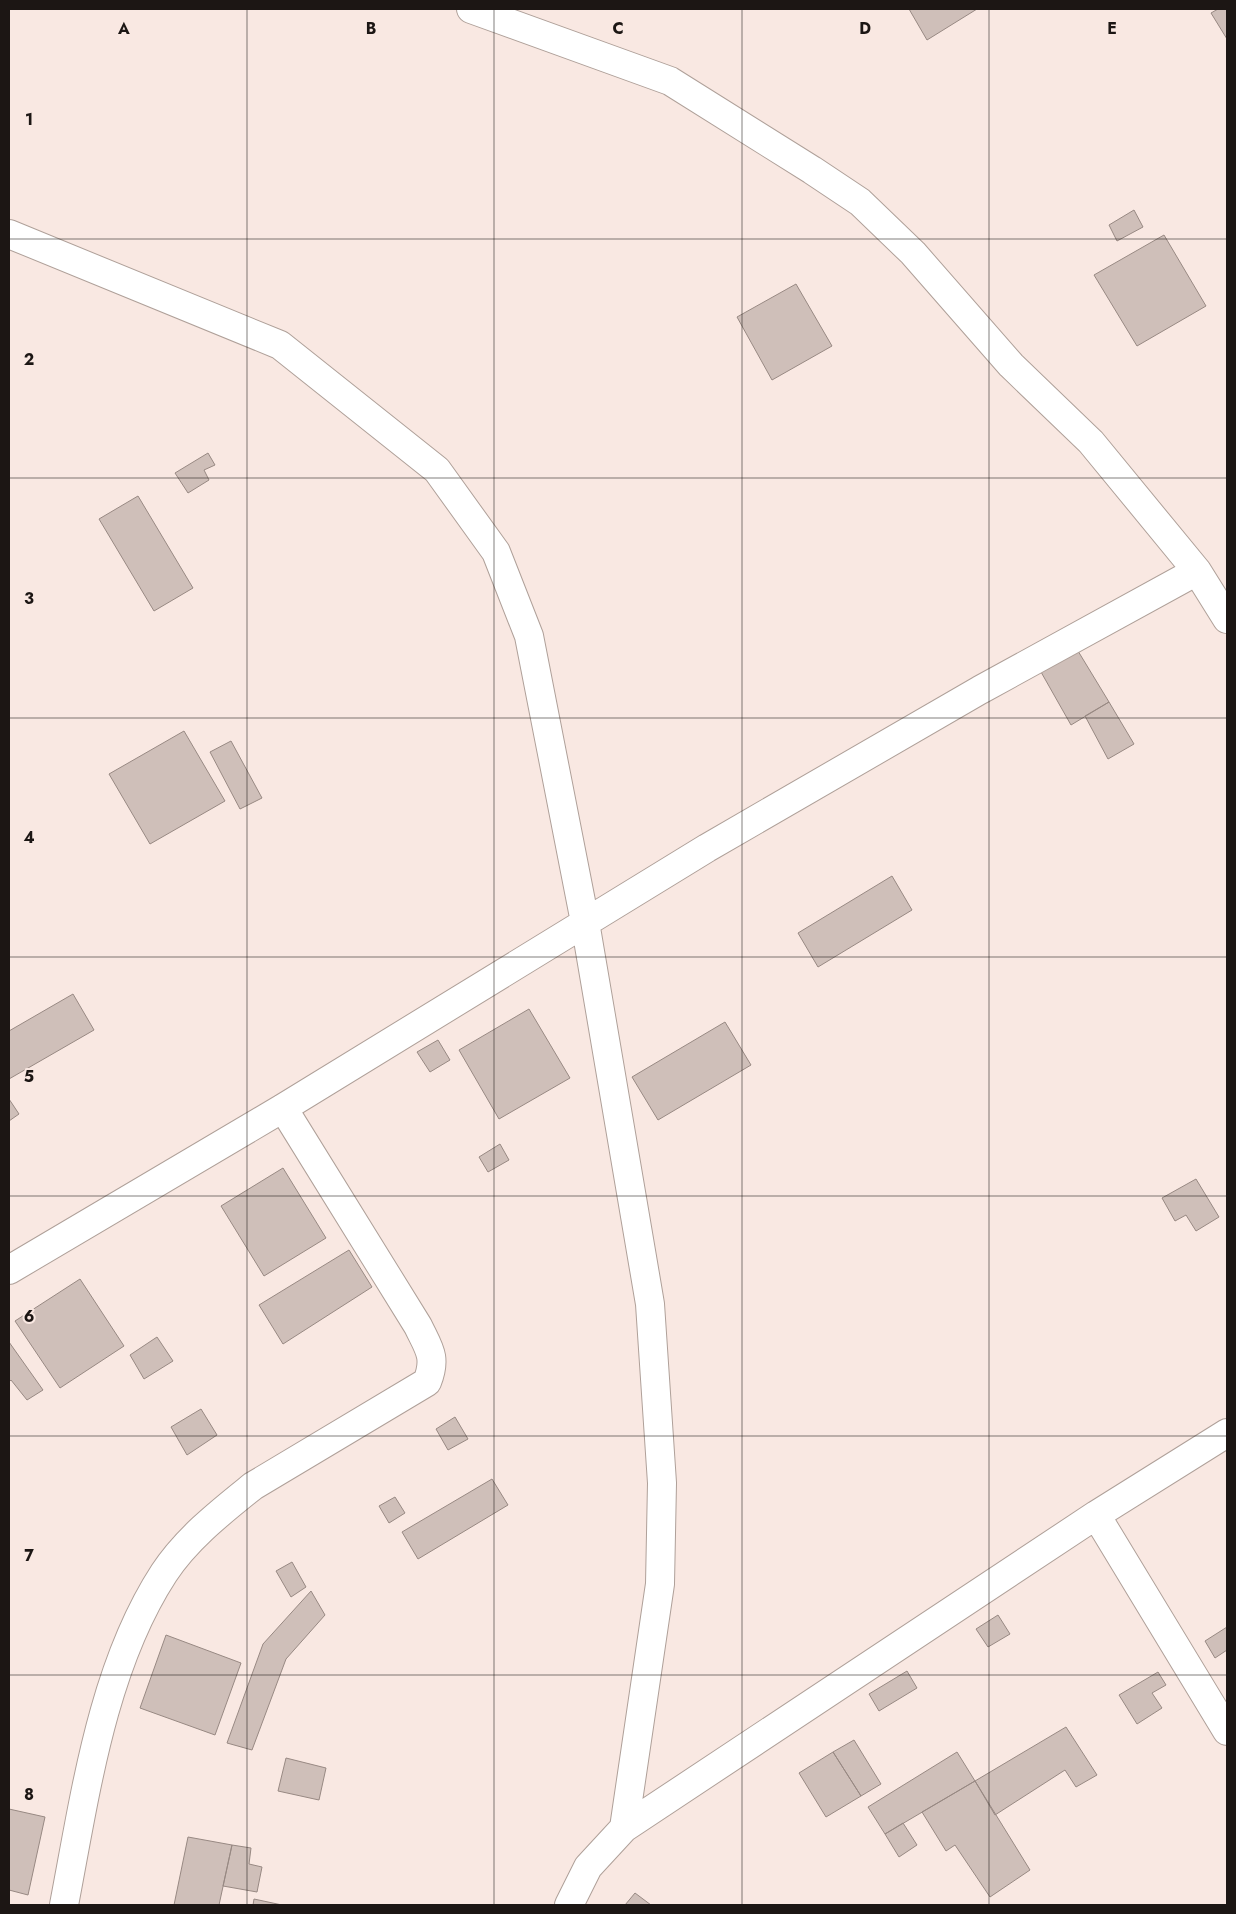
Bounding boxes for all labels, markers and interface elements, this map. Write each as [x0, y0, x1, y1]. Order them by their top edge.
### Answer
text: A [117, 17, 130, 40]
text: B [366, 17, 376, 40]
text: C [612, 17, 624, 40]
text: D [859, 17, 871, 40]
text: E [1107, 17, 1117, 40]
text: 1 [25, 108, 33, 131]
text: 2 [24, 348, 34, 371]
text: 3 [24, 587, 34, 610]
text: 4 [23, 826, 35, 849]
text: 5 [24, 1065, 34, 1088]
text: 6 [24, 1305, 34, 1328]
text: 7 [24, 1544, 34, 1567]
text: 8 [24, 1783, 34, 1806]

